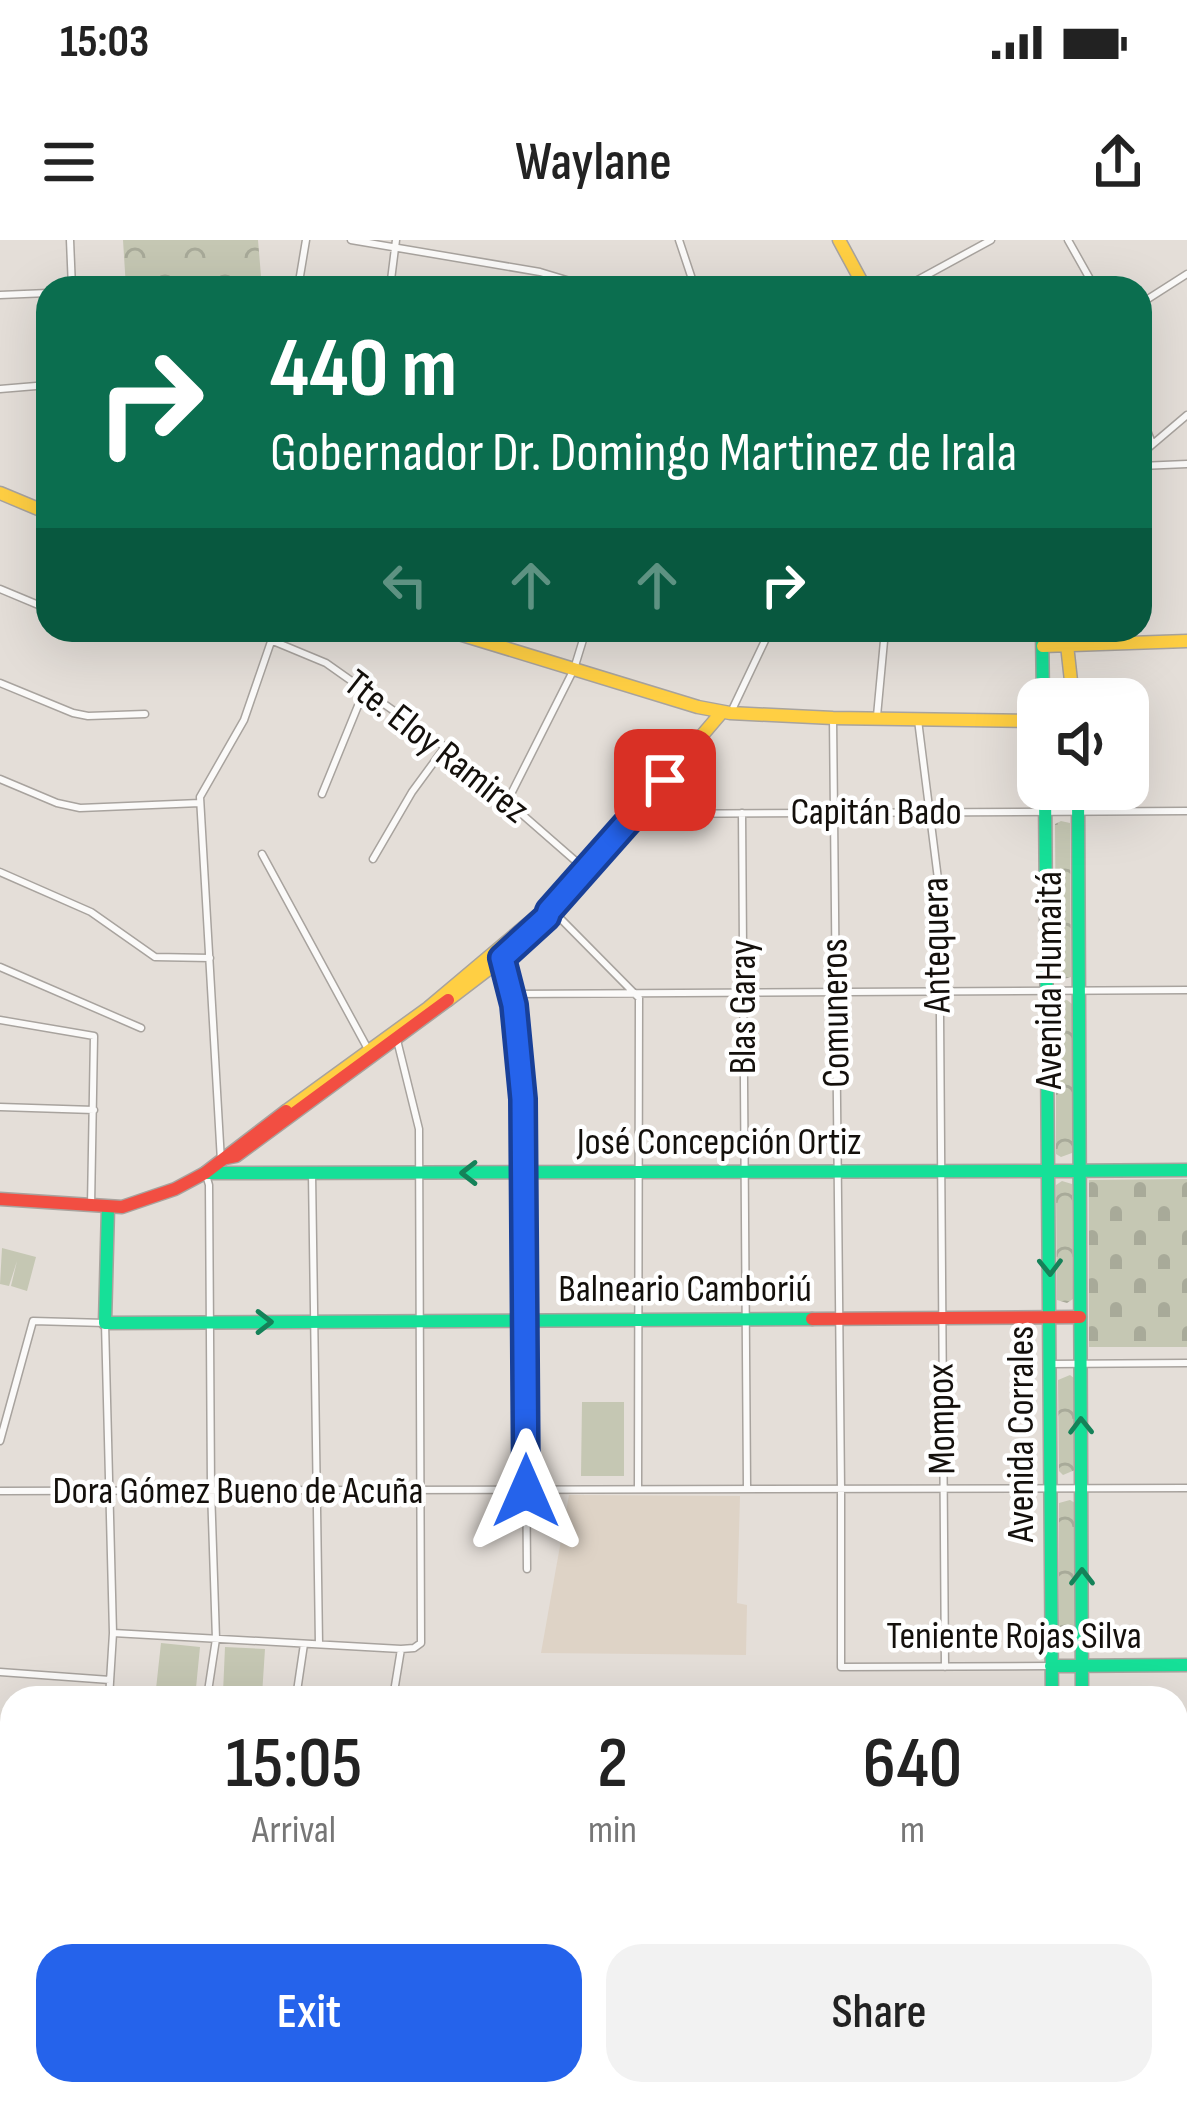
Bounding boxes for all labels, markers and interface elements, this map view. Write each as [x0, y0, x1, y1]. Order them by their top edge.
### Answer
text: 15:03 [60, 15, 149, 70]
icon: menu [36, 129, 102, 195]
icon: share [1085, 129, 1151, 195]
text: Waylane [515, 130, 672, 195]
text: 440 m [270, 319, 457, 420]
icon: right [72, 324, 228, 480]
text: Gobernador Dr. Domingo Martinez de Irala [270, 421, 1017, 486]
icon: left [372, 552, 438, 618]
icon: ahead [498, 552, 564, 618]
icon: ahead [624, 552, 690, 618]
icon: right [750, 552, 816, 618]
street label: Tte. Eloy Ramirez [334, 660, 538, 834]
map controls [1017, 678, 1149, 810]
button: sound [1017, 678, 1149, 810]
pin [614, 729, 716, 831]
icon: arrive [632, 747, 698, 813]
street label: Capitán Bado [790, 789, 962, 836]
street label: Avenida Humaitá [1026, 871, 1073, 1090]
street label: Antequera [912, 877, 962, 1014]
street label: Comuneros [811, 938, 861, 1088]
street label: Blas Garay [720, 940, 767, 1074]
street label: José Concepción Ortiz [576, 1119, 861, 1166]
one-way arrow [459, 1160, 477, 1186]
one-way arrow [1037, 1259, 1063, 1277]
street label: Balneario Camboriú [558, 1266, 812, 1313]
one-way arrow [256, 1309, 274, 1335]
street label: Avenida Corrales [998, 1326, 1045, 1543]
street label: Mompox [918, 1363, 966, 1475]
one-way arrow [1069, 1416, 1095, 1435]
position arrow [463, 1428, 589, 1554]
street label: Dora Gómez Bueno de Acuña [52, 1468, 424, 1515]
one-way arrow [1069, 1567, 1095, 1585]
street label: Teniente Rojas Silva [886, 1613, 1142, 1660]
text: 15:05 [226, 1721, 362, 1808]
text: 2 [597, 1721, 628, 1808]
text: 640 [863, 1721, 962, 1808]
text: Arrival [252, 1807, 336, 1854]
text: min [588, 1807, 637, 1854]
text: m [900, 1807, 925, 1854]
button: Exit [36, 1944, 582, 2082]
button: Share [606, 1944, 1152, 2082]

